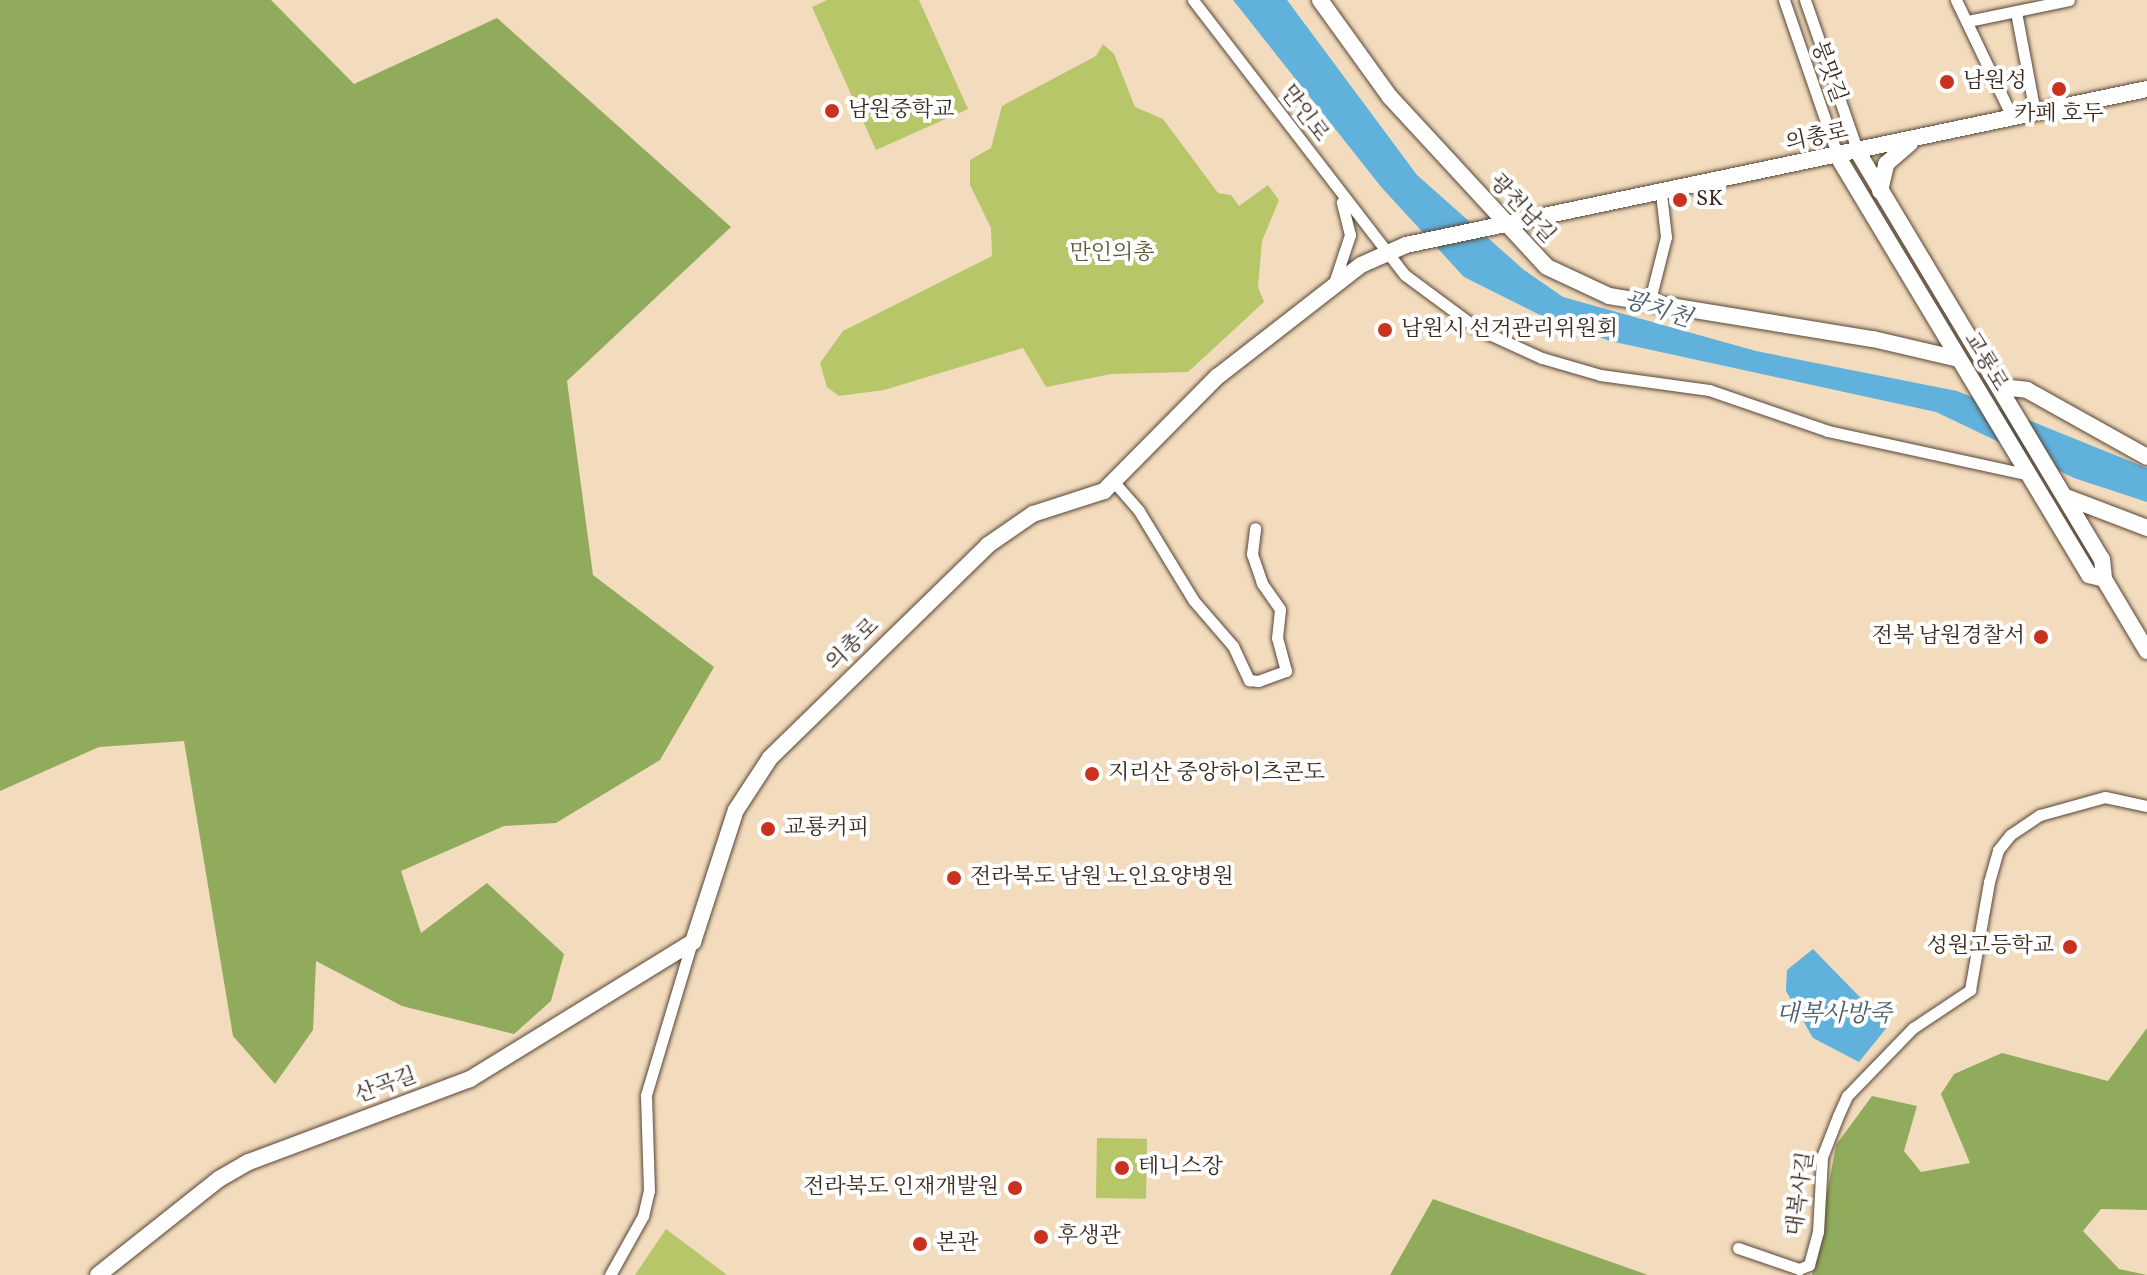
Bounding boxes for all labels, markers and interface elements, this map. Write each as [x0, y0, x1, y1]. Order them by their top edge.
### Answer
street label: 붕맛길 [1805, 38, 1851, 106]
place label: 남원성 [1963, 69, 2027, 95]
marker: 남원성 [1938, 73, 1956, 91]
marker: 카페 호두 [2050, 80, 2068, 98]
street label: 만인로 [1274, 81, 1334, 147]
place label: 남원중학교 [848, 98, 954, 124]
marker: 남원중학교 [823, 102, 841, 120]
place label: 카페 호두 [2014, 102, 2104, 128]
street label: 의총로 [1783, 118, 1851, 158]
street label: 광천남길 [1483, 169, 1561, 249]
place label: SK [1696, 187, 1723, 213]
marker: SK [1671, 191, 1689, 209]
park label: 만인의총 [1069, 241, 1155, 267]
water label: 광치천 [1619, 287, 1695, 335]
place label: 남원시 선거관리위원회 [1401, 317, 1618, 343]
marker: 남원시 선거관리위원회 [1376, 321, 1394, 339]
street label: 교룡로 [1957, 328, 2013, 396]
street label: 의총로 [821, 613, 885, 677]
place label: 전북 남원경찰서 [1872, 624, 2025, 650]
marker: 전북 남원경찰서 [2032, 628, 2050, 646]
place label: 지리산 중앙하이츠콘도 [1108, 761, 1325, 787]
marker: 지리산 중앙하이츠콘도 [1083, 765, 1101, 783]
place label: 교룡커피 [784, 816, 869, 842]
marker: 교룡커피 [759, 820, 777, 838]
place label: 전라북도 남원 노인요양병원 [970, 865, 1234, 891]
marker: 전라북도 남원 노인요양병원 [945, 869, 963, 887]
place label: 성원고등학교 [1926, 934, 2054, 960]
marker: 성원고등학교 [2061, 938, 2079, 956]
water label: 대복사방죽 [1776, 1002, 1892, 1030]
street label: 산곡길 [352, 1063, 420, 1109]
street label: 대복사길 [1782, 1150, 1820, 1238]
place label: 테니스장 [1138, 1155, 1223, 1181]
marker: 테니스장 [1113, 1159, 1131, 1177]
place label: 전라북도 인재개발원 [803, 1175, 999, 1201]
marker: 전라북도 인재개발원 [1006, 1179, 1024, 1197]
place label: 후생관 [1057, 1224, 1121, 1250]
marker: 후생관 [1032, 1228, 1050, 1246]
place label: 본관 [936, 1231, 979, 1257]
marker: 본관 [911, 1235, 929, 1253]

